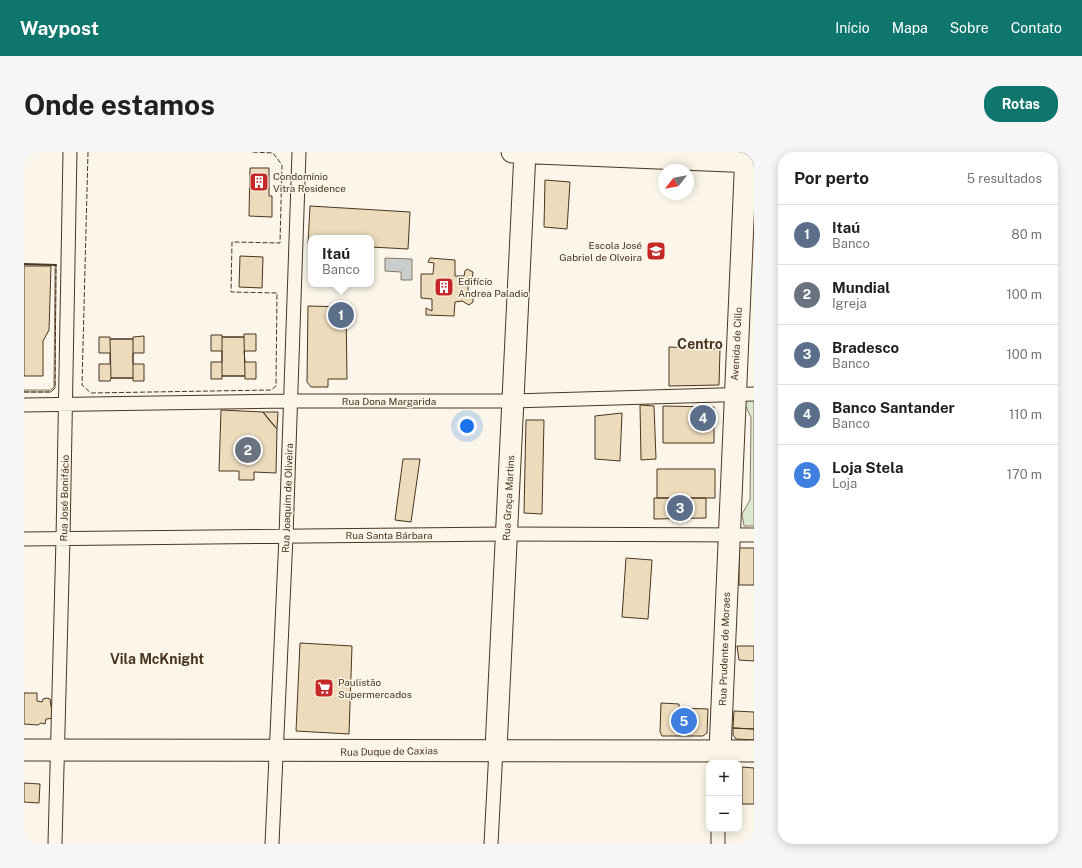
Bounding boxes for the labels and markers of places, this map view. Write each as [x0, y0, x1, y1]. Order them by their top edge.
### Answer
place label: Condomínio Vitra Residence [273, 170, 346, 194]
building icon: Condomínio Vitra Residence [248, 171, 270, 193]
place label: Escola José Gabriel de Olveira [559, 239, 642, 263]
school or university icon: Escola José Gabriel de Olveira [645, 240, 667, 262]
place label: Edifício Andrea Paladio [458, 275, 529, 299]
building icon: Edifício Andrea Paladio [433, 276, 455, 298]
pin: 1 [328, 300, 354, 330]
pin: 4 [690, 403, 716, 433]
pin: 2 [235, 435, 261, 465]
pin: 3 [667, 493, 693, 523]
place label: Paulistão Supermercados [338, 676, 412, 700]
supermarket icon: Paulistão Supermercados [313, 677, 335, 699]
pin: 5 [671, 706, 697, 736]

